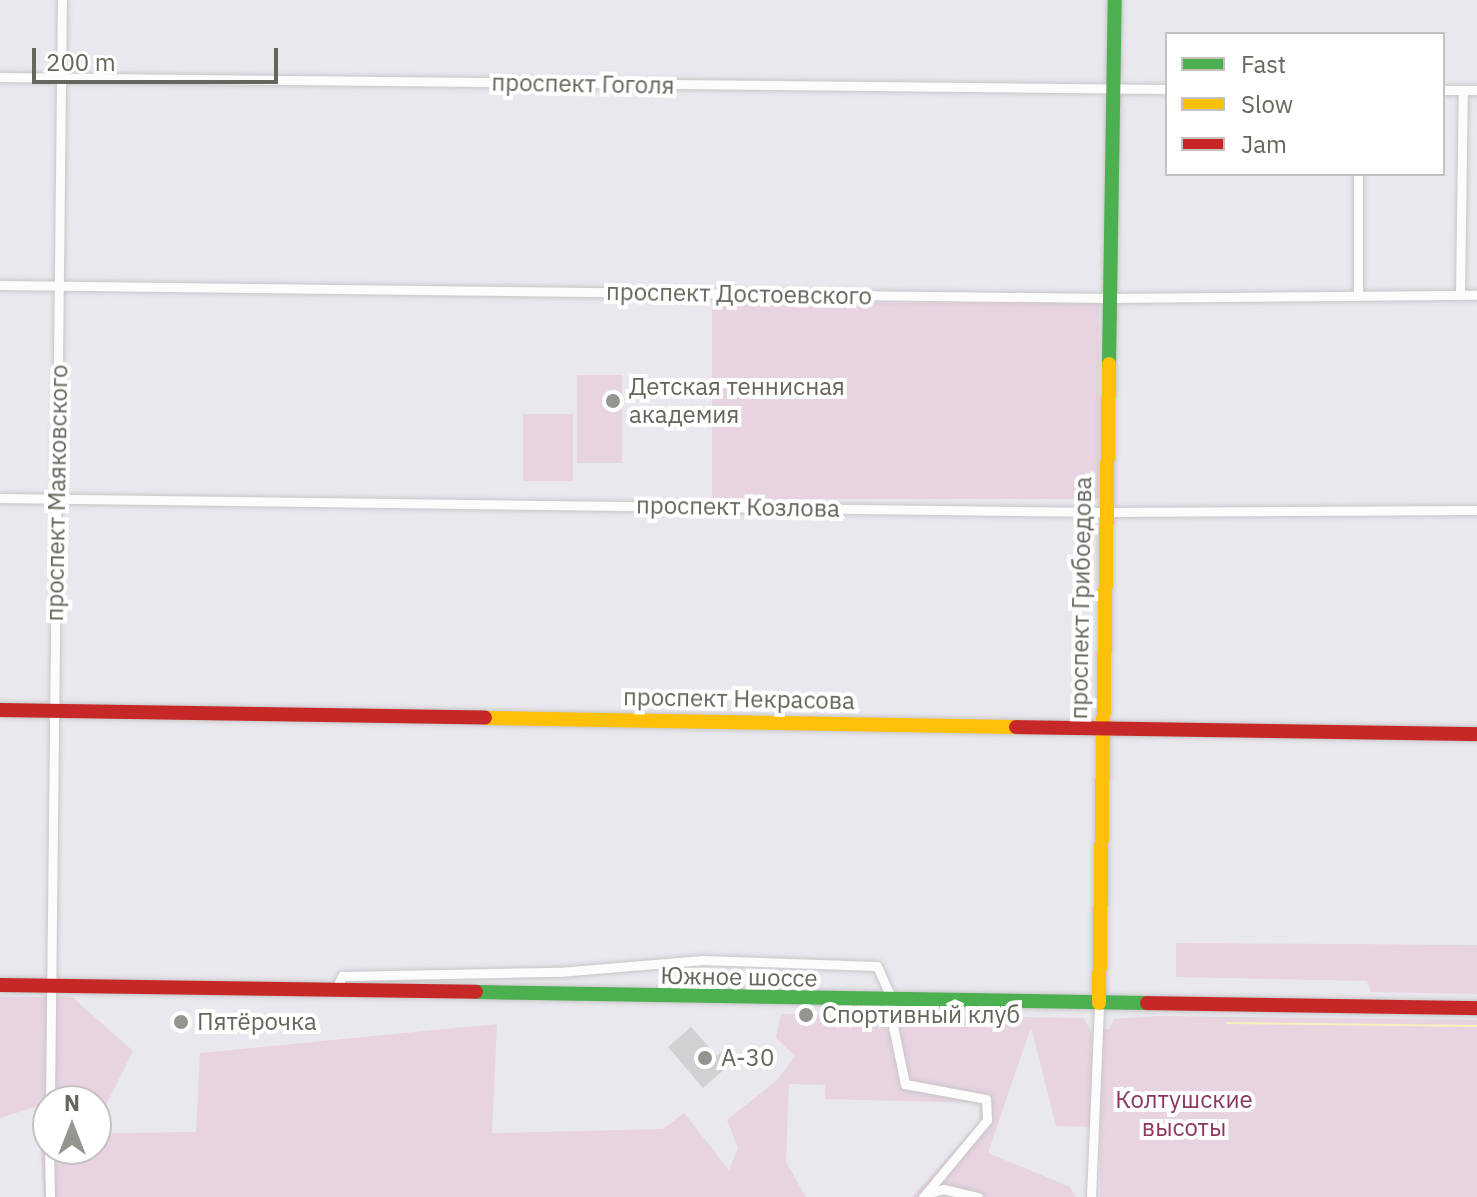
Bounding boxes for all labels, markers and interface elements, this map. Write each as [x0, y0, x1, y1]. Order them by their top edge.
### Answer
scale bar [36, 32, 282, 82]
legend [1165, 32, 1445, 176]
text: 200 m [46, 46, 116, 78]
text: Fast [1241, 48, 1286, 80]
street label: проспект Гоголя [491, 68, 675, 100]
text: Slow [1241, 88, 1293, 120]
text: Jam [1241, 128, 1287, 160]
street label: проспект Достоевского [606, 277, 872, 311]
street label: проспект Маяковского [40, 364, 74, 622]
place label: Детская теннисная академия [629, 373, 845, 429]
marker: Детская теннисная академия [604, 392, 622, 410]
street label: проспект Грибоедова [1064, 476, 1098, 720]
street label: проспект Козлова [636, 491, 840, 523]
street label: проспект Некрасова [623, 683, 855, 715]
street label: Южное шоссе [660, 961, 818, 993]
place label: Спортивный клуб [822, 1001, 1020, 1029]
marker: Спортивный клуб [797, 1006, 815, 1024]
place label: Пятёрочка [197, 1008, 317, 1036]
marker: Пятёрочка [172, 1013, 190, 1031]
place label: А-30 [721, 1044, 774, 1072]
marker: А-30 [696, 1049, 714, 1067]
north arrow [32, 1085, 112, 1165]
park label: Колтушские высоты [1115, 1086, 1253, 1142]
text: N [64, 1088, 80, 1117]

